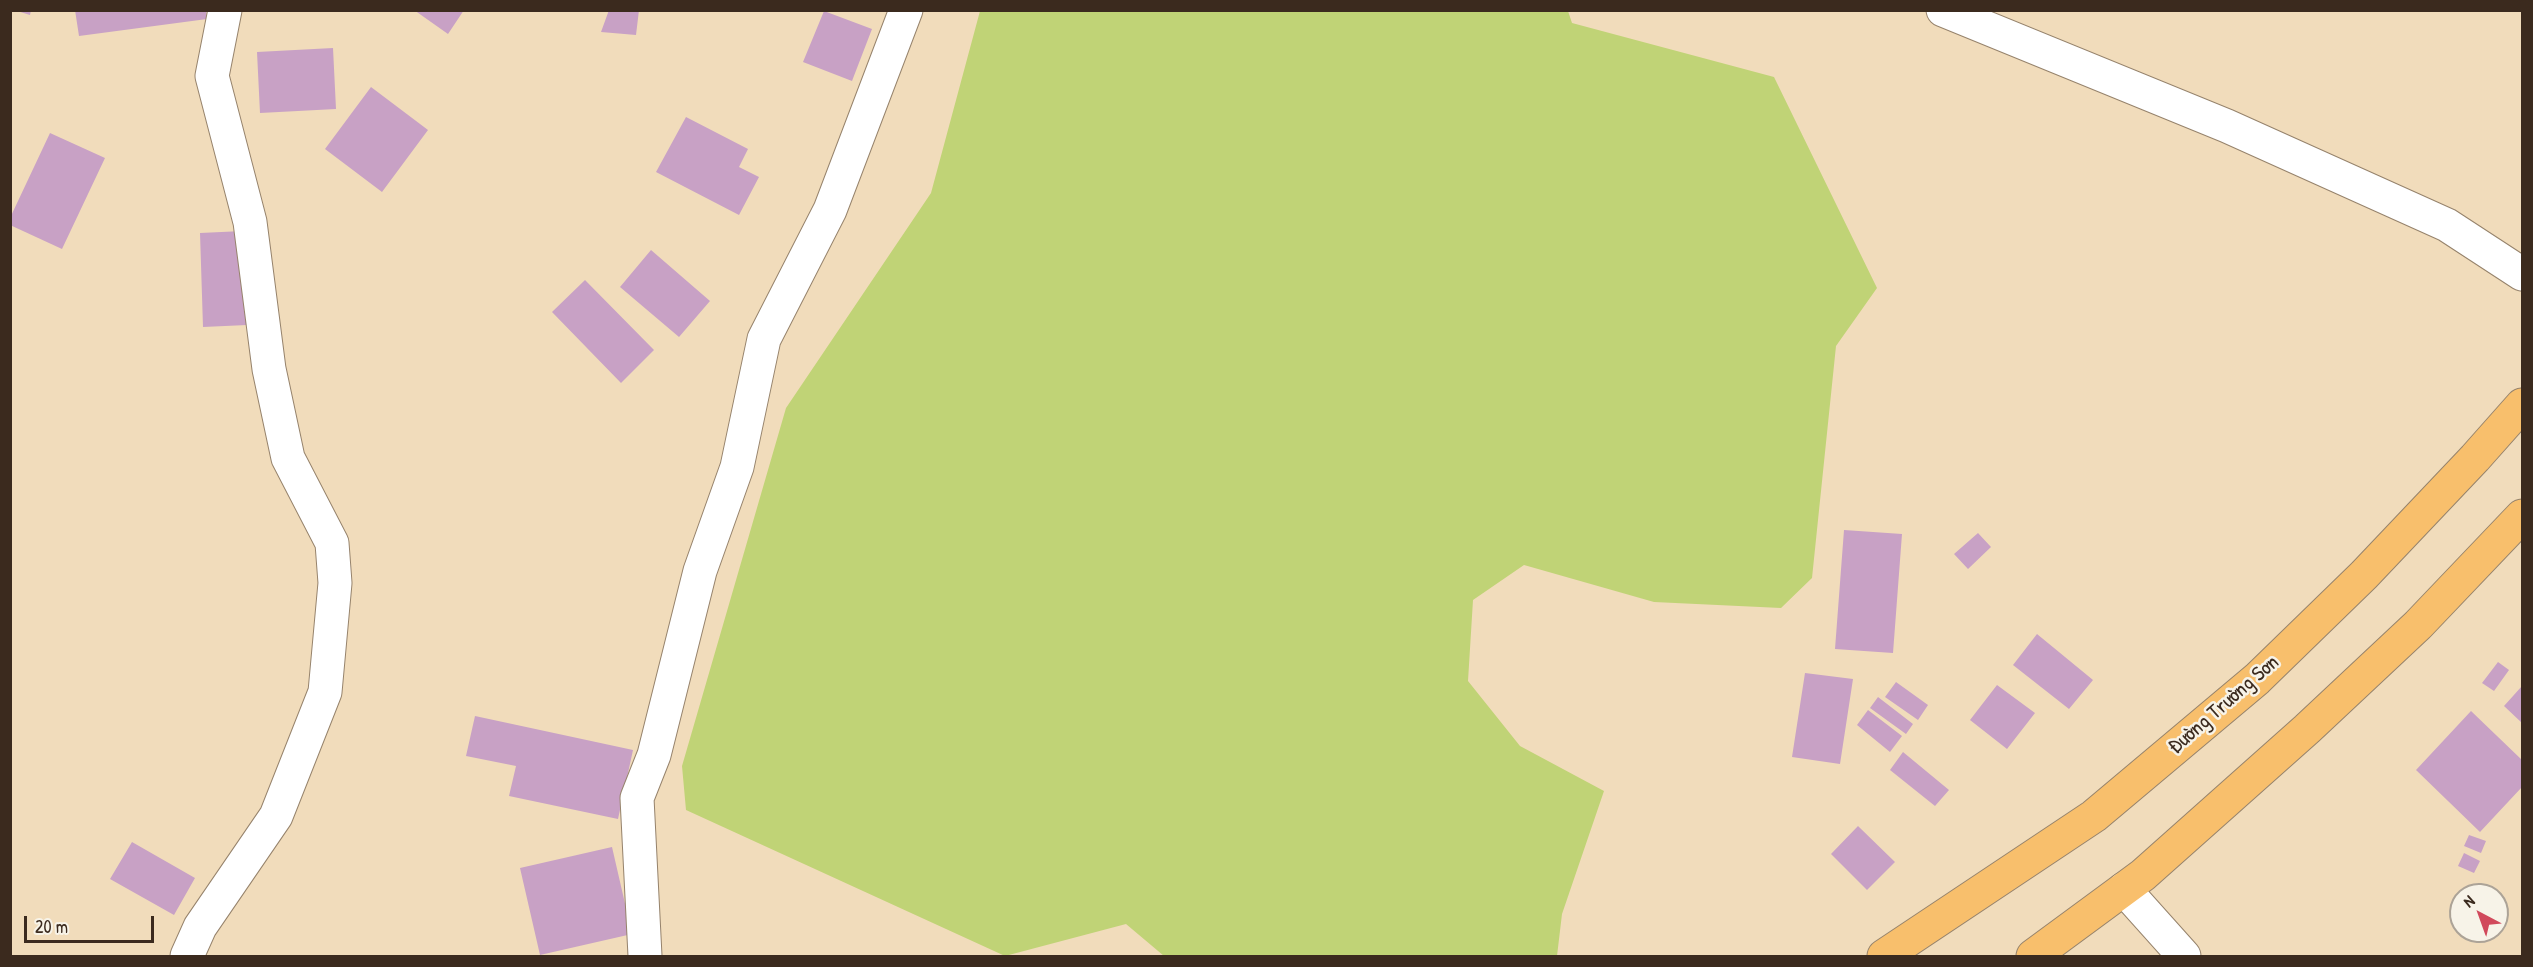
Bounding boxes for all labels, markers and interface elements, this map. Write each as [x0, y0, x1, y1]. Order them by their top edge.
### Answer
street label: Đường Trường Sơn [2164, 650, 2284, 760]
north arrow [2449, 883, 2509, 943]
text: N [2458, 890, 2479, 912]
scale bar [27, 904, 158, 942]
text: 20 m [35, 914, 68, 939]

